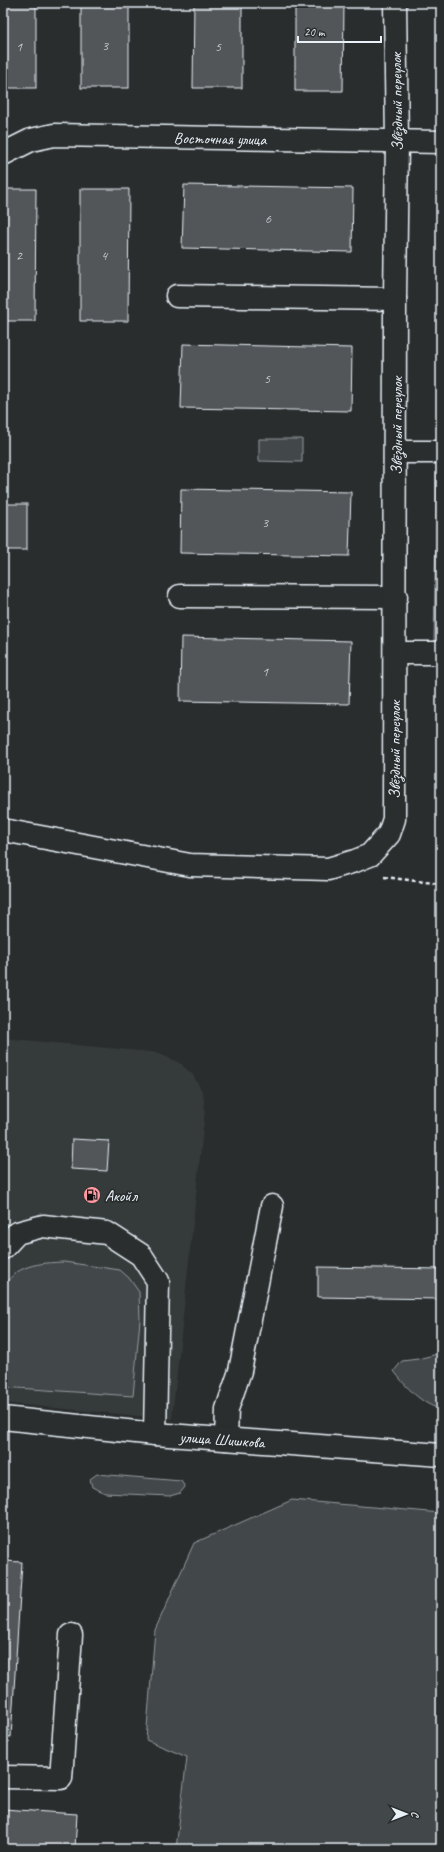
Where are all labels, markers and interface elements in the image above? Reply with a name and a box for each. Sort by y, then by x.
scale bar [298,18,381,44]
text: 20 m [304,24,326,40]
house number: 3 [102,37,110,54]
house number: 1 [16,38,23,55]
house number: 5 [215,38,222,55]
street label: Звёздный переулок [386,51,408,151]
street label: Восточная улица [174,128,267,150]
house number: 6 [265,210,272,227]
house number: 2 [16,247,24,264]
house number: 4 [101,247,109,264]
house number: 5 [264,370,271,387]
street label: Звёздный переулок [387,375,407,475]
house number: 3 [262,514,270,531]
house number: 1 [262,663,269,680]
street label: Звёздный переулок [385,699,405,799]
fuel station icon: Акойл [82,1185,102,1205]
place label: Акойл [105,1186,138,1206]
street label: улица Шишкова [178,1427,266,1453]
north arrow [386,1794,426,1834]
text: С [409,1811,423,1818]

